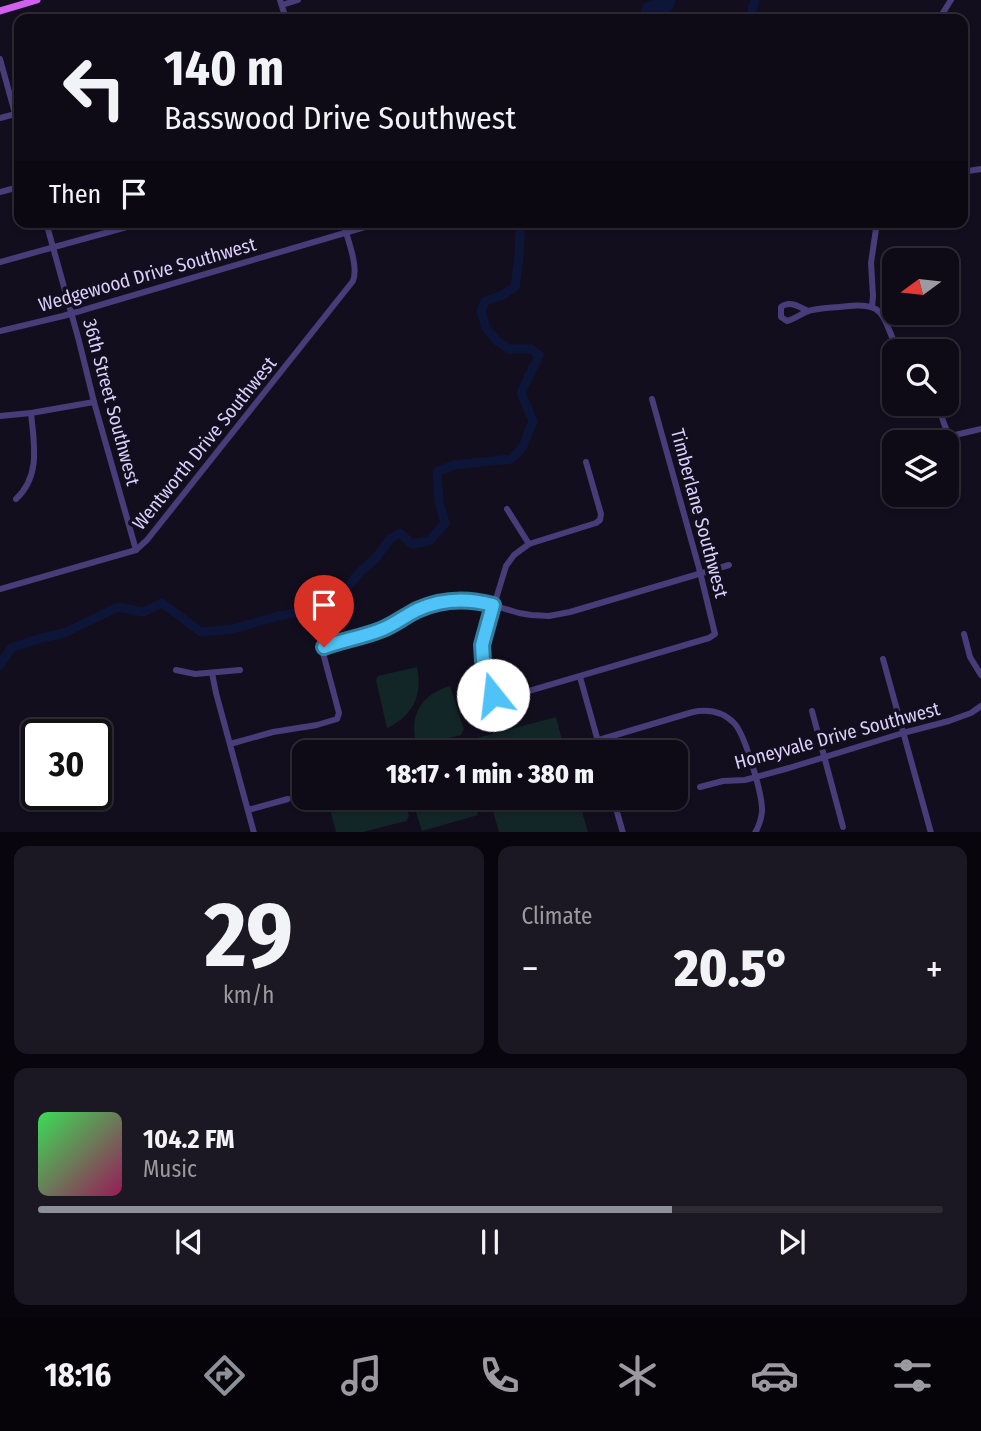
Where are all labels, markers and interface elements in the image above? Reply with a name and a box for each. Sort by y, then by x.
text: 140 m [164,39,284,98]
icon: left [49,42,140,133]
text: Basswood Drive Southwest [164,99,516,137]
icon: arrive [115,175,153,213]
text: Then [49,179,101,210]
street label: Wedgewood Drive Southwest [36,232,259,317]
north arrow [882,248,959,326]
map controls [882,248,959,507]
street label: 36th Street Southwest [78,316,145,489]
button: search [882,339,959,416]
street label: Wentworth Drive Southwest [128,352,282,534]
street label: Timberlane Southwest [666,426,733,601]
button: layers [882,430,959,507]
pin [294,575,354,647]
icon: arrive [305,586,343,624]
position arrow [456,658,530,732]
street label: Honeyvale Drive Southwest [732,697,943,774]
speed limit sign: 30 [21,719,112,810]
text: 18:17 · 1 min · 380 m [386,759,594,790]
text: 29 [204,881,293,990]
text: Climate [522,902,592,930]
text: 20.5° [674,937,790,1000]
text: − [522,946,539,992]
text: + [926,946,943,992]
text: km/h [223,981,274,1009]
text: 104.2 FM [143,1124,234,1155]
text: Music [143,1155,197,1183]
icon: previous [170,1223,208,1261]
icon: pause [471,1223,509,1261]
icon: next [773,1223,811,1261]
icon: directions [200,1351,249,1400]
icon: music [337,1351,386,1400]
icon: phone [475,1351,524,1400]
icon: climate [613,1351,662,1400]
icon: car [750,1351,799,1400]
icon: filters [888,1351,937,1400]
text: 18:16 [44,1356,111,1394]

